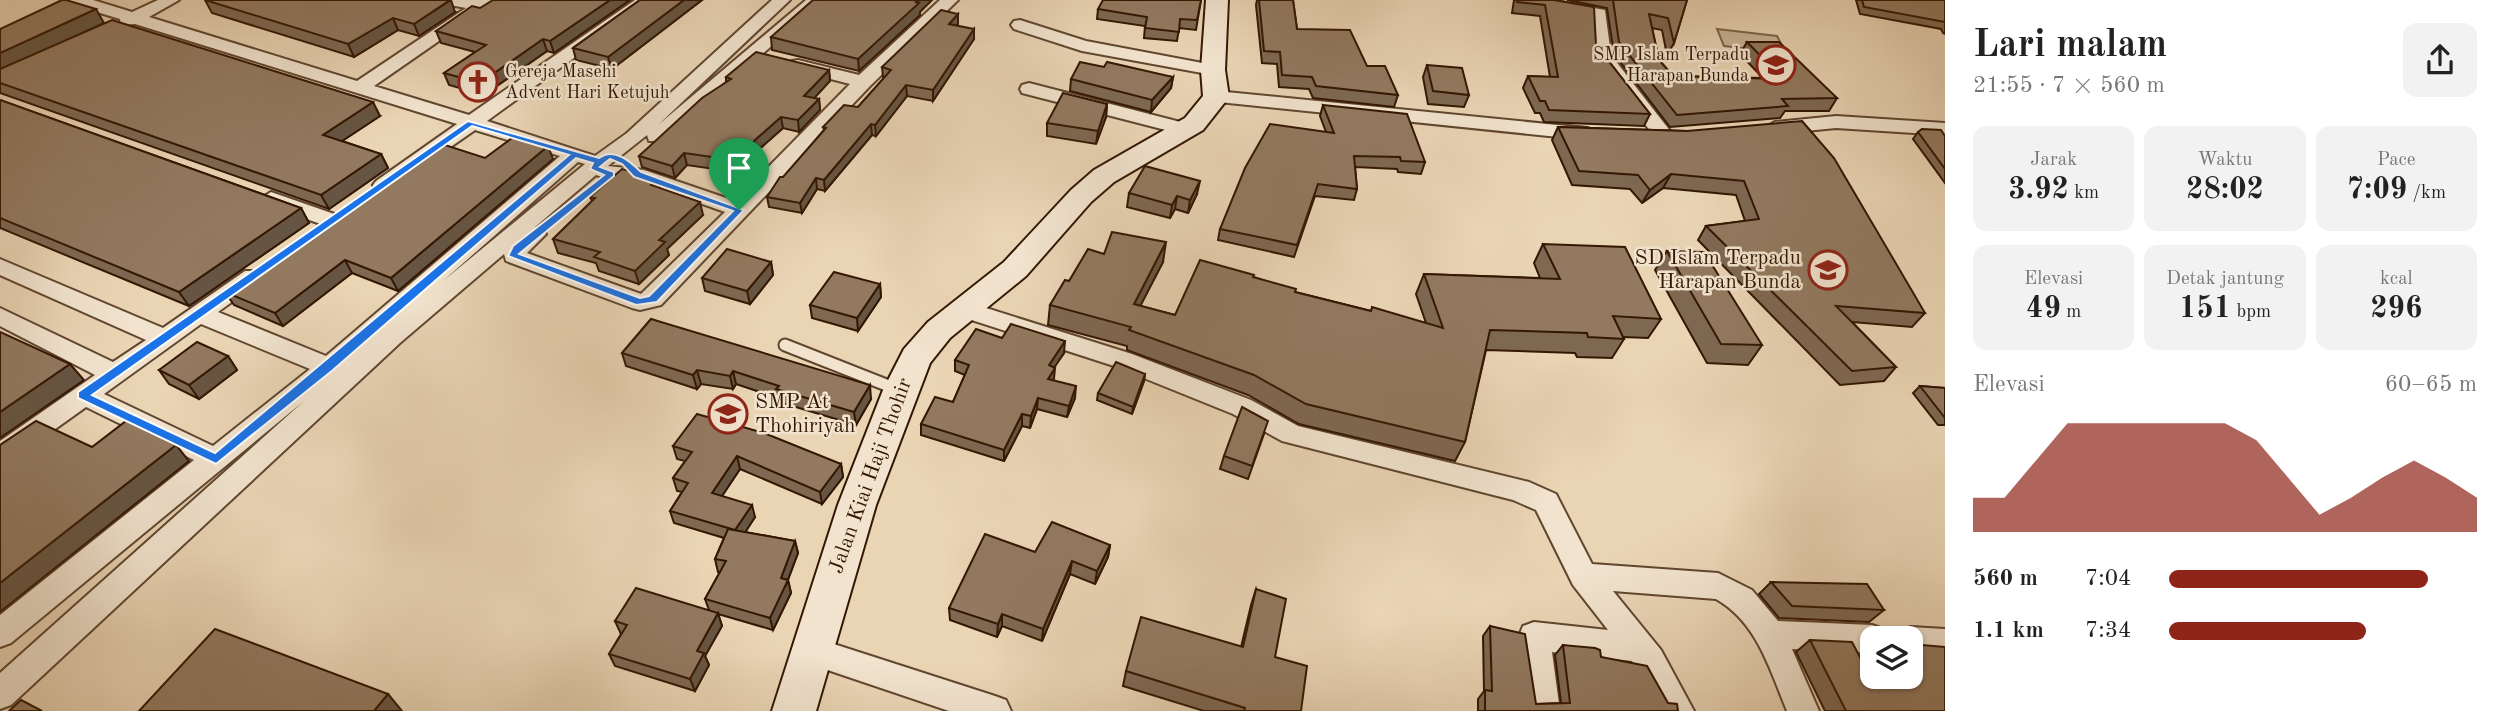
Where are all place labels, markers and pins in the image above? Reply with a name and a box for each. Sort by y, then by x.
school or university icon: SMP Islam Terpadu Harapan Bunda [1755,44,1797,86]
place label: SMP Islam Terpadu Harapan Bunda [1593,46,1749,85]
church icon: Gereja Masehi Advent Hari Ketujuh [457,61,499,103]
place label: Gereja Masehi Advent Hari Ketujuh [505,63,670,102]
pin [709,138,769,210]
place label: SD Islam Terpadu Harapan Bunda [1634,248,1801,293]
school or university icon: SD Islam Terpadu Harapan Bunda [1807,249,1849,291]
place label: SMP At Thohiriyah [755,392,855,437]
school or university icon: SMP At Thohiriyah [707,393,749,435]

